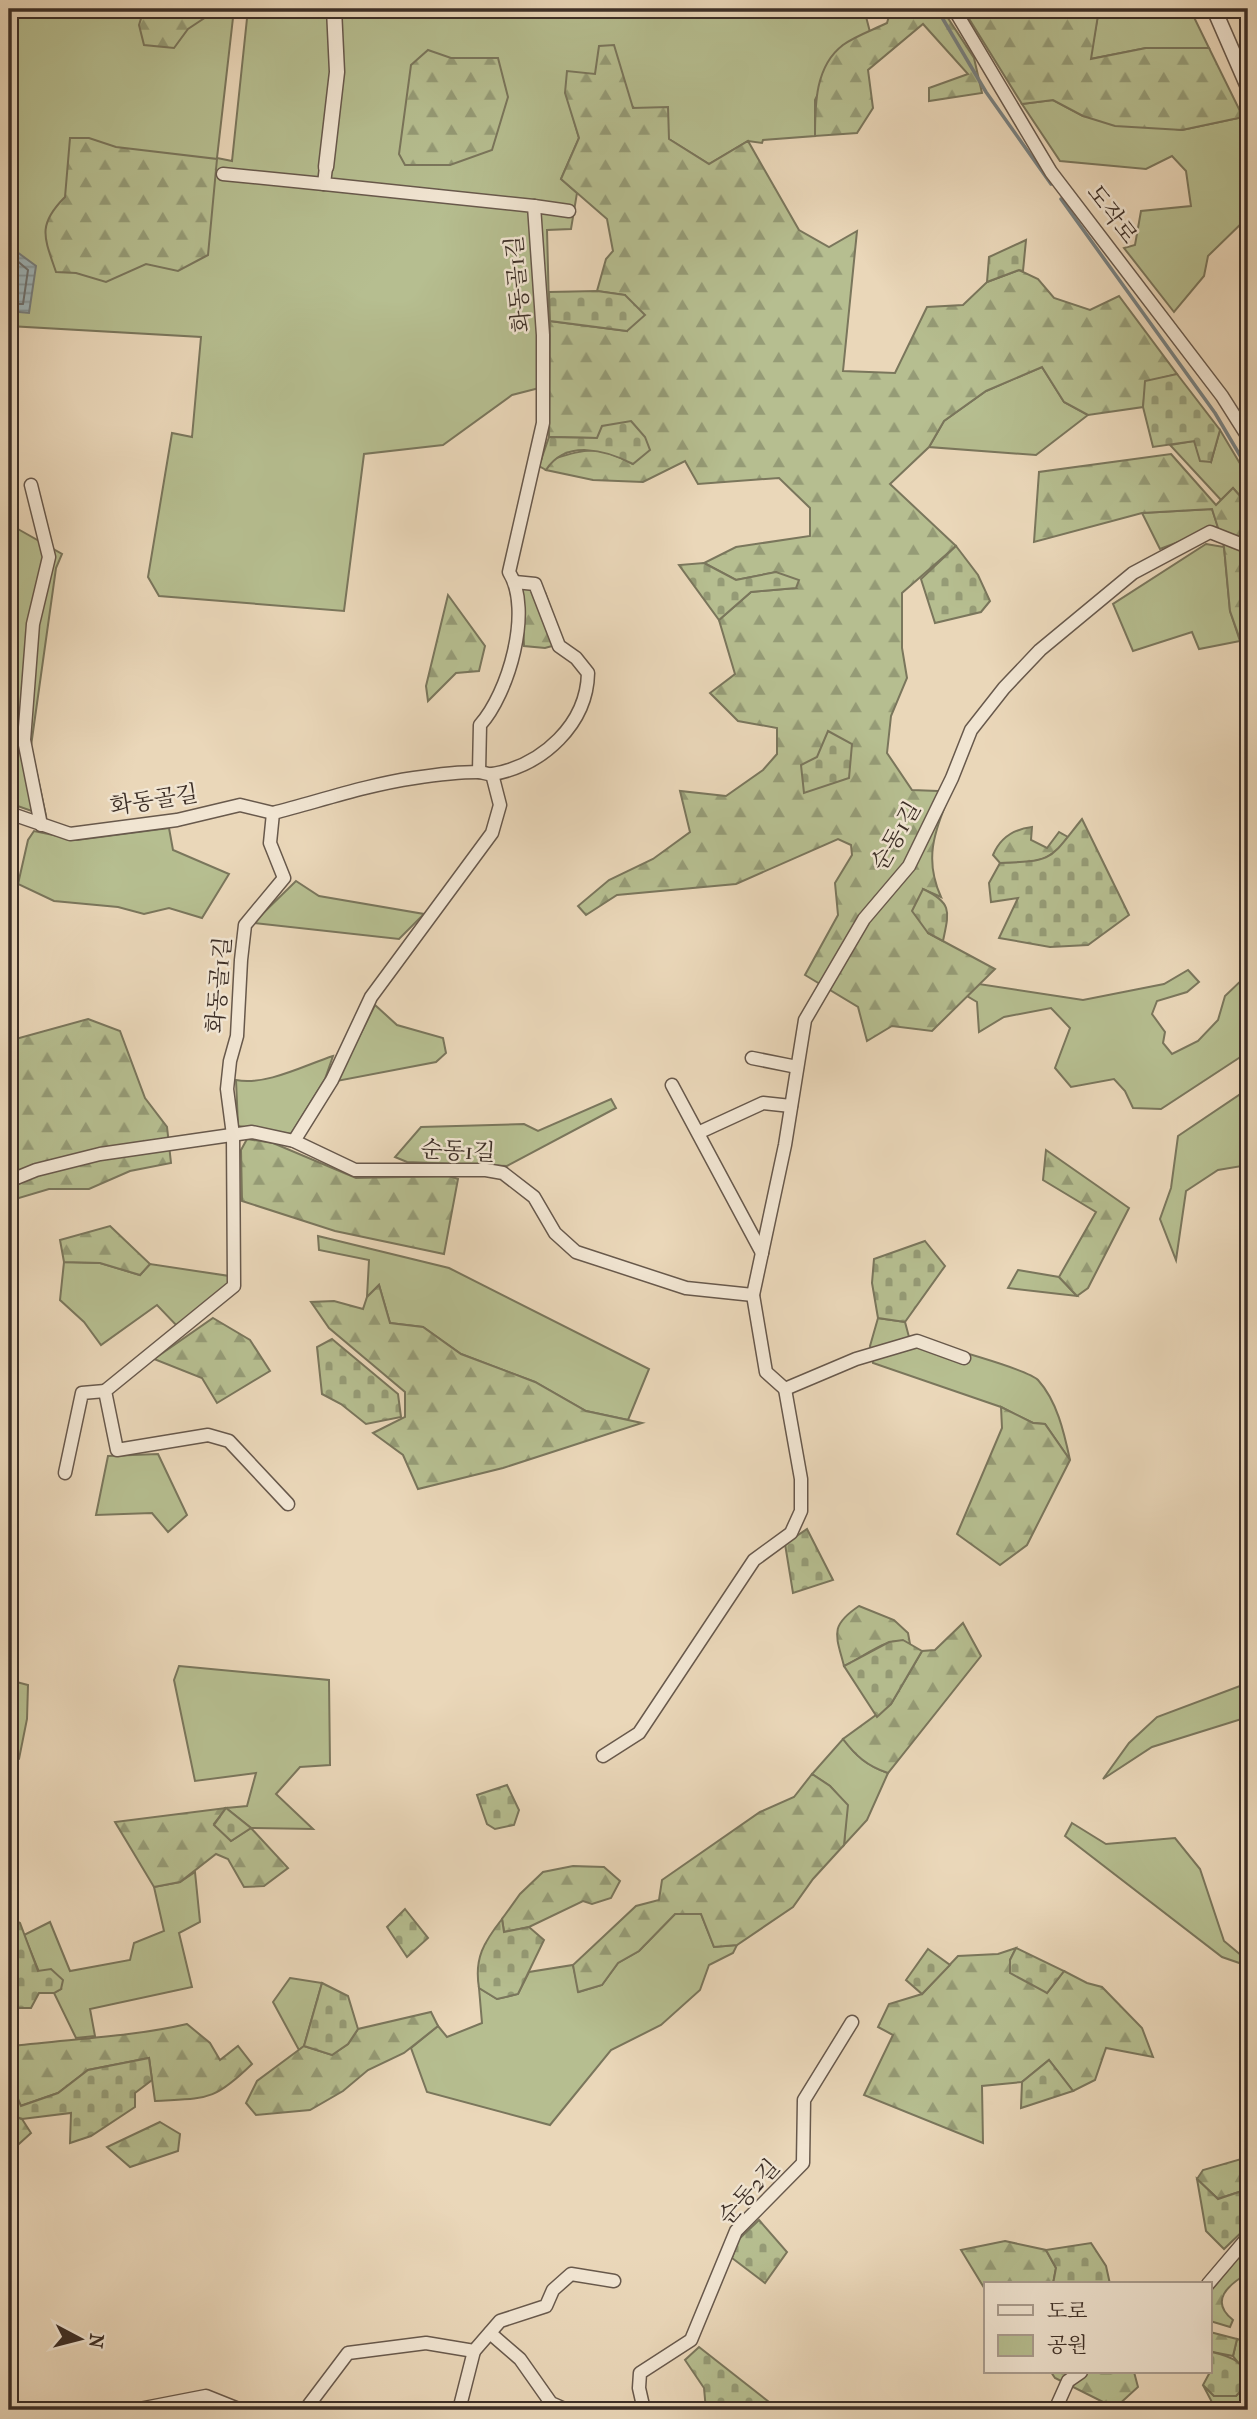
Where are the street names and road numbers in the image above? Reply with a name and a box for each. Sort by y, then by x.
street label: 도작로 [1081,179,1143,249]
street label: 화동골1길 [500,234,536,334]
street label: 화동골길 [108,780,200,820]
street label: 순동1길 [866,797,926,875]
street label: 화동골1길 [201,935,237,1035]
street label: 순동1길 [420,1136,496,1166]
street label: 순동2길 [713,2154,785,2230]

